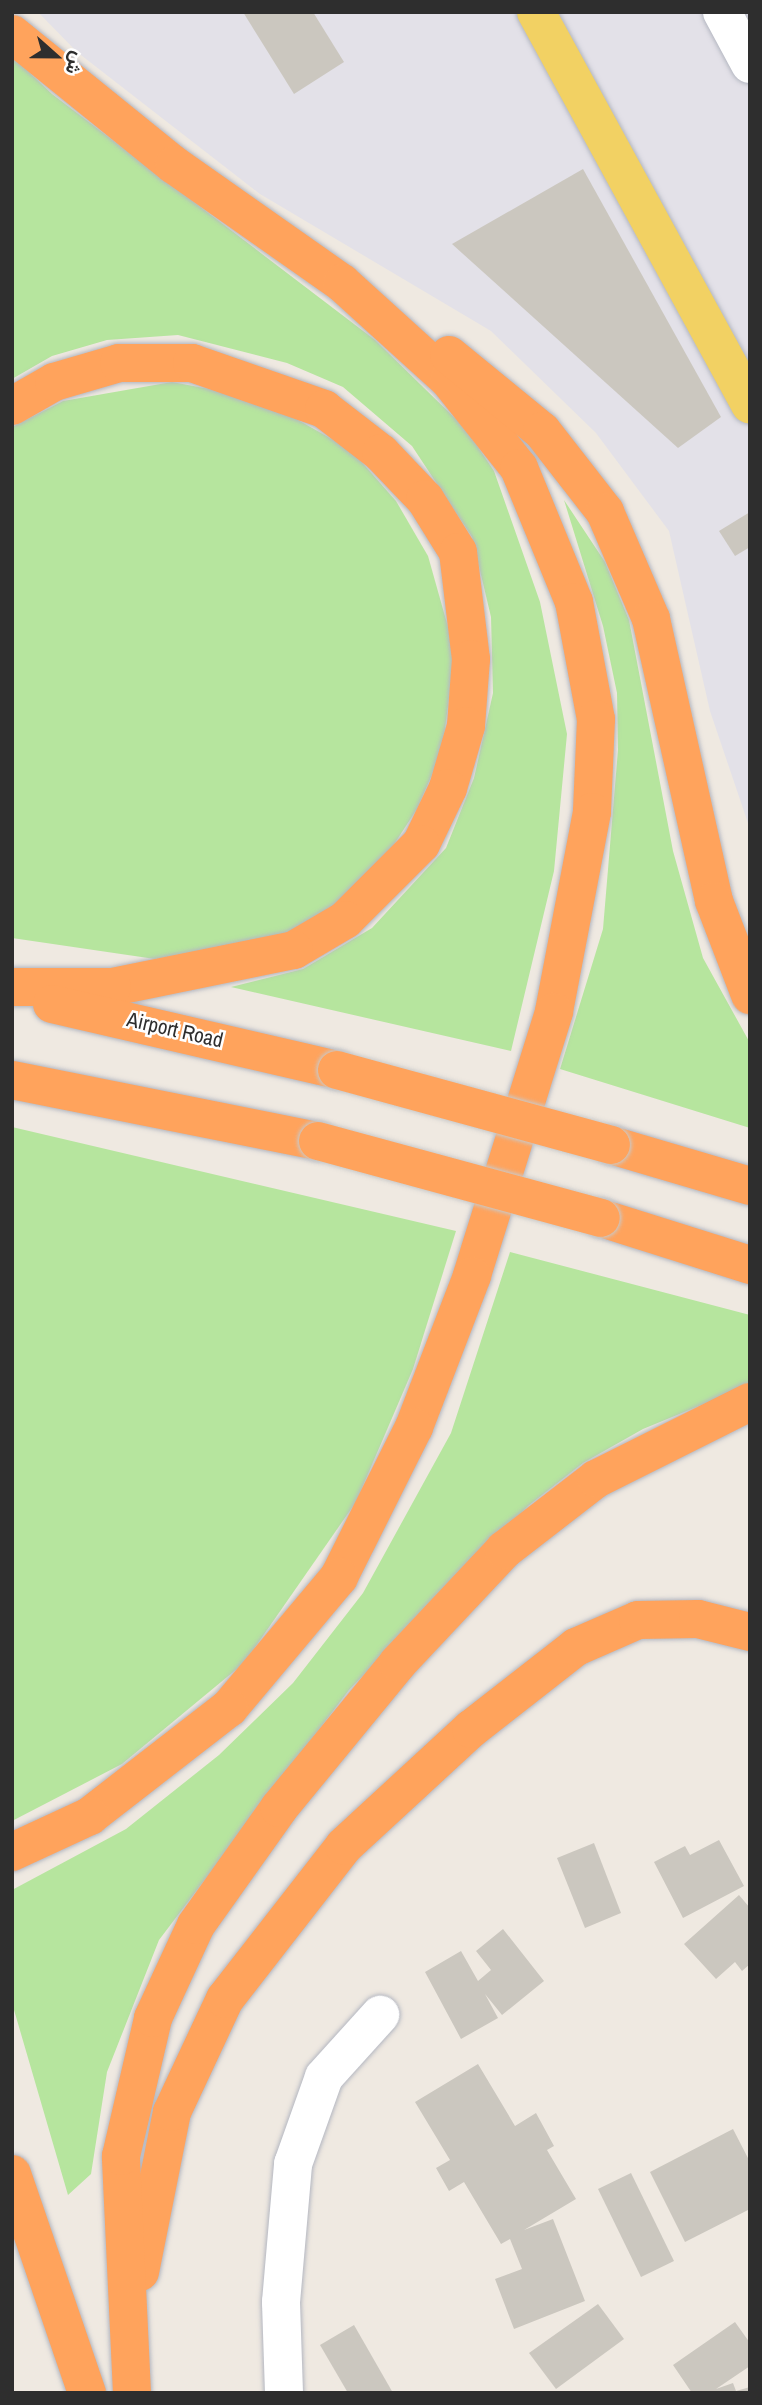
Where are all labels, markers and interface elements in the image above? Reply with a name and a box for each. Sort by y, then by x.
north arrow [21,21,91,91]
text: ش [59,48,92,79]
street label: Airport Road [125,1007,225,1053]

